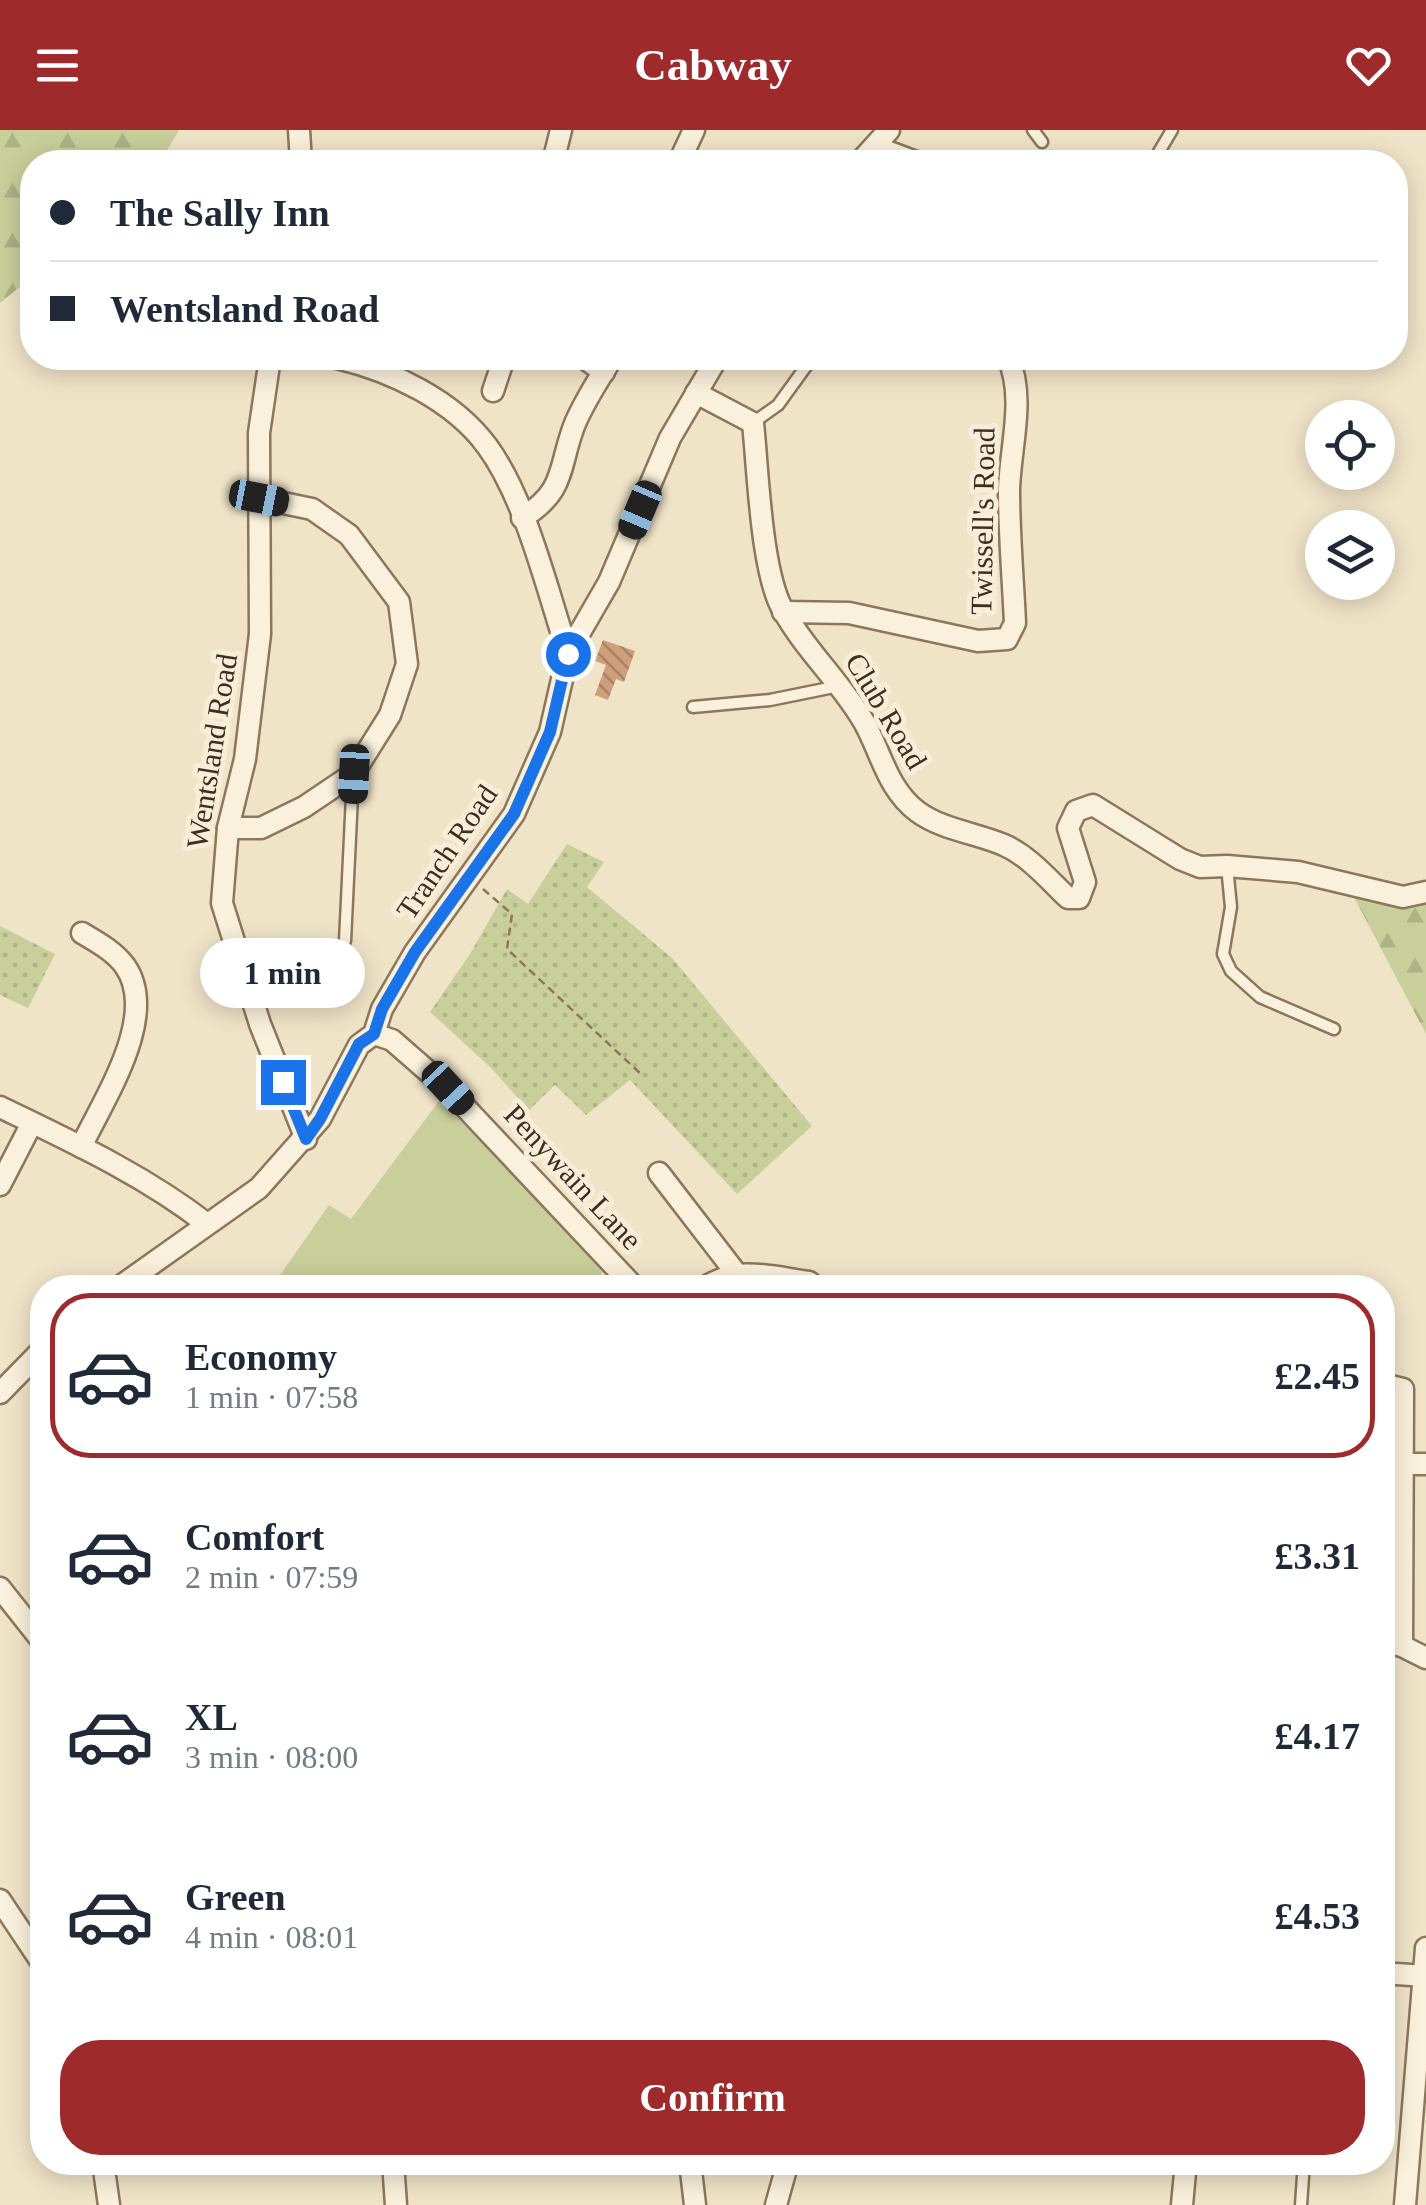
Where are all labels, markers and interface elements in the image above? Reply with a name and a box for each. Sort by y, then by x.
icon: menu [30,38,85,93]
icon: heart [1341,38,1396,93]
text: Cabway [634,40,792,90]
text: The Sally Inn [110,192,330,234]
text: Wentsland Road [110,288,379,330]
map controls [1305,400,1395,600]
button: locate [1305,400,1395,490]
street label: Twissell's Road [964,427,1001,615]
car [614,477,666,543]
car [227,478,291,518]
button: layers [1305,510,1395,600]
route start [546,632,591,677]
street label: Club Road [839,647,934,775]
street label: Wentsland Road [180,651,243,851]
car [337,743,371,805]
street label: Tranch Road [390,778,504,925]
callout: 1 min [200,937,366,1007]
text: 1 min [244,955,321,991]
car [417,1056,479,1120]
route end [261,1060,306,1105]
street label: Penywain Lane [498,1097,649,1256]
icon: car [65,1331,155,1421]
text: Economy [185,1336,337,1378]
text: £2.45 [1275,1355,1360,1397]
text: 1 min · 07:58 [185,1379,358,1415]
icon: car [65,1511,155,1601]
text: Comfort [185,1516,324,1558]
text: £3.31 [1275,1535,1360,1577]
text: 2 min · 07:59 [185,1559,358,1595]
icon: car [65,1691,155,1781]
text: XL [185,1696,238,1738]
text: £4.17 [1275,1715,1360,1757]
text: 3 min · 08:00 [185,1739,358,1775]
icon: car [65,1871,155,1961]
text: Green [185,1876,286,1918]
text: £4.53 [1275,1895,1360,1937]
text: 4 min · 08:01 [185,1919,358,1955]
button: Confirm [60,2040,1365,2155]

